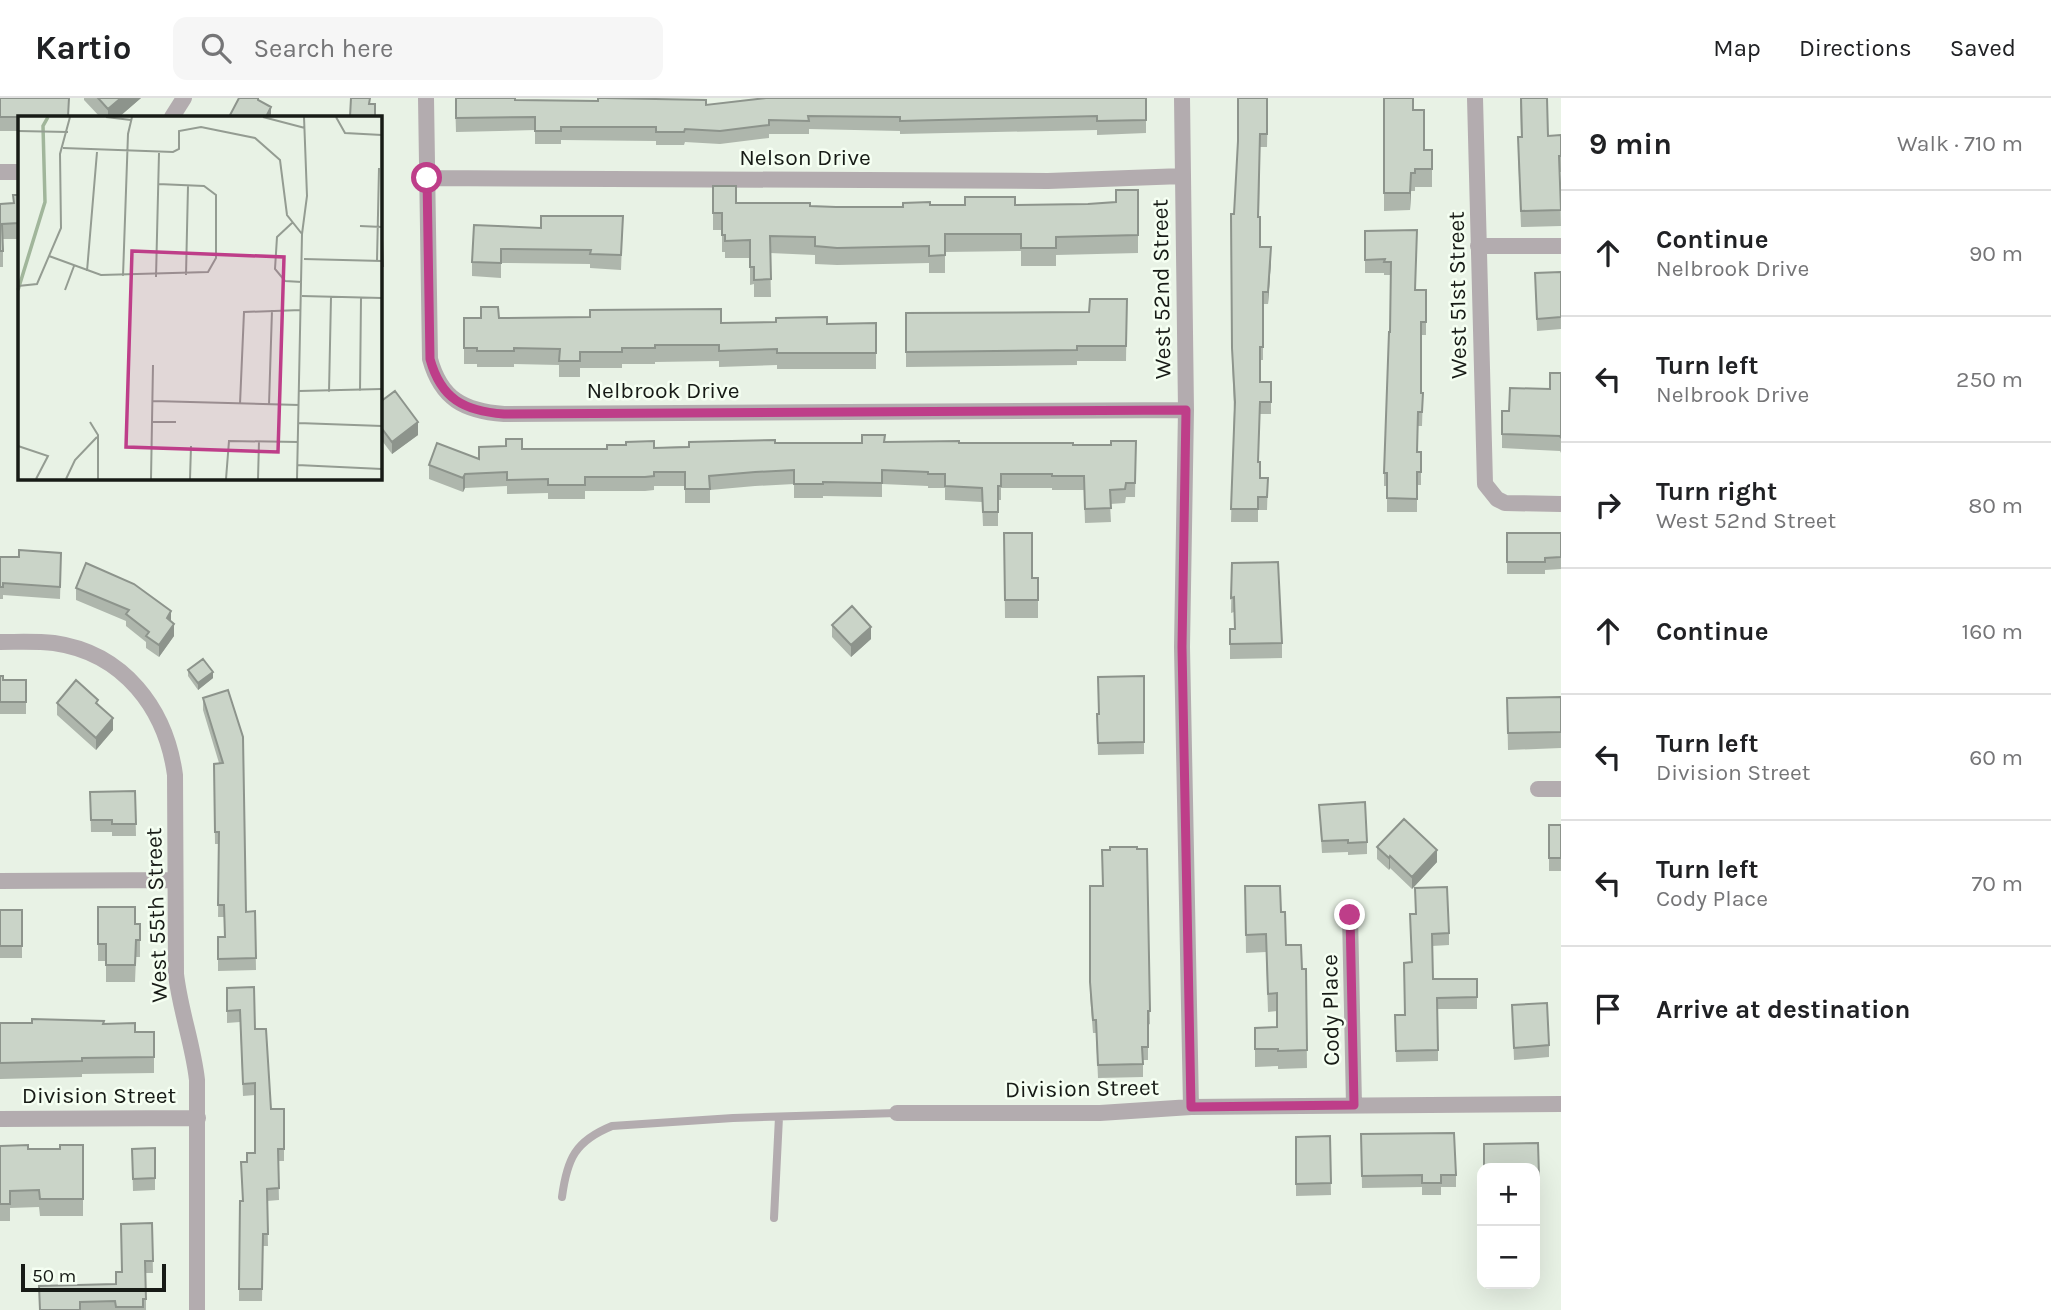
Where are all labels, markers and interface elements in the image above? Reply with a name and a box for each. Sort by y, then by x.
search box [173,17,663,80]
text: Kartio [35,29,131,67]
icon: search [197,29,235,67]
text: Search here [253,33,393,64]
text: Map [1713,34,1761,62]
text: Directions [1799,34,1912,62]
text: Saved [1950,34,2016,62]
inset map [18,116,382,480]
text: 9 min [1589,126,1672,162]
text: Walk · 710 m [1897,130,2023,157]
street label: Nelson Drive [739,144,871,171]
route start [411,162,442,193]
street label: West 52nd Street [1146,198,1177,379]
street label: West 51st Street [1443,211,1472,379]
text: Continue [1656,224,1768,255]
icon: ahead [1589,234,1627,272]
text: 90 m [1969,240,2023,267]
text: Nelbrook Drive [1656,255,1809,282]
text: Turn left [1656,350,1758,381]
icon: left [1589,360,1627,398]
text: 250 m [1956,366,2023,393]
street label: Nelbrook Drive [586,377,740,404]
text: Nelbrook Drive [1656,381,1809,408]
text: Turn right [1656,476,1777,507]
icon: right [1589,486,1627,524]
text: 80 m [1968,492,2023,519]
text: West 52nd Street [1656,507,1836,534]
icon: ahead [1589,612,1627,650]
text: Continue [1656,616,1768,647]
text: 160 m [1962,618,2023,645]
text: Turn left [1656,728,1758,759]
icon: left [1589,738,1627,776]
text: 60 m [1969,744,2023,771]
text: Division Street [1656,759,1810,786]
street label: West 55th Street [140,827,173,1003]
text: Turn left [1656,854,1758,885]
icon: left [1589,864,1627,902]
text: 70 m [1972,870,2023,897]
text: Cody Place [1656,885,1768,912]
route end [1334,899,1365,930]
street label: Cody Place [1316,954,1345,1066]
icon: arrive [1589,990,1627,1028]
text: Arrive at destination [1656,994,1910,1025]
street label: Division Street [1005,1074,1160,1103]
street label: Division Street [22,1082,177,1109]
map controls [1477,1163,1540,1289]
button: + [1477,1163,1540,1226]
button: − [1477,1226,1540,1289]
scale bar [21,1261,166,1293]
text: 50 m [32,1265,76,1287]

